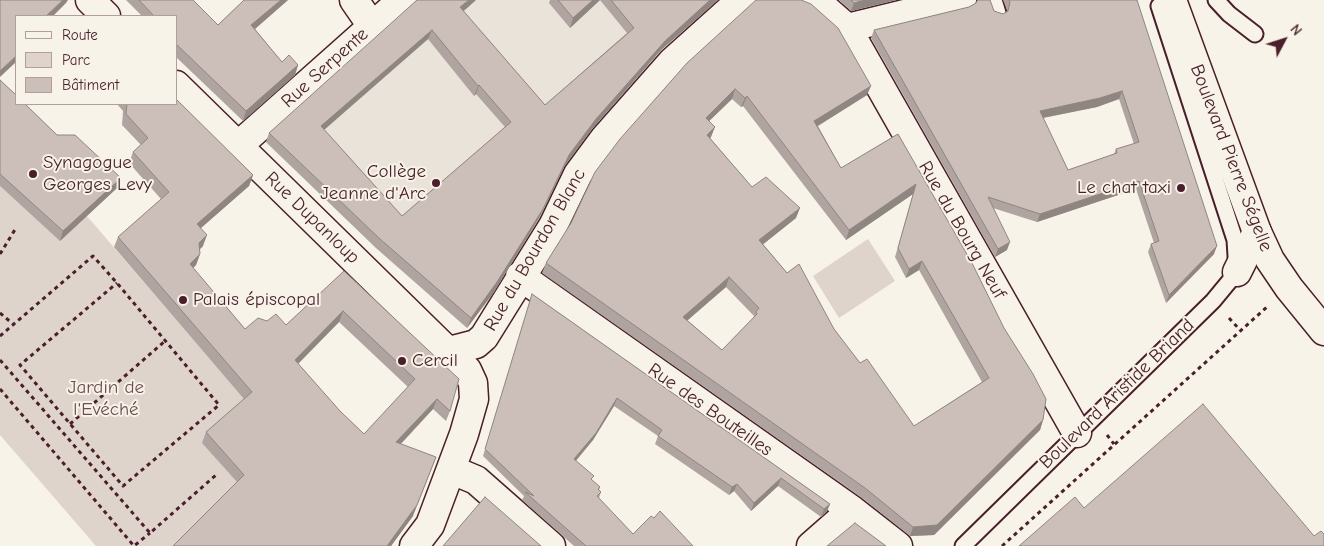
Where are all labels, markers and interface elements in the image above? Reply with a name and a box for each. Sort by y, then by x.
legend [15,15,178,105]
north arrow [1259,15,1309,65]
text: N [1286,21,1305,39]
street label: Rue Serpente [277,23,373,113]
text: Route [62,26,98,44]
text: Parc [62,51,90,69]
street label: Boulevard Pierre Ségelle [1185,61,1277,255]
text: Bâtiment [62,76,119,94]
place label: Synagogue Georges Levy [43,152,152,196]
street label: Rue du Bourg Neuf [913,157,1011,303]
place label: Collège Jeanne d'Arc [320,161,426,205]
street label: Rue du Bourdon Blanc [479,165,591,335]
street label: Rue Dupanloup [260,167,364,269]
marker: Synagogue Georges Levy [27,168,39,180]
marker: Collège Jeanne d'Arc [430,177,442,189]
place label: Le chat taxi [1077,177,1171,199]
marker: Le chat taxi [1175,182,1187,194]
place label: Palais épiscopal [193,289,320,311]
marker: Palais épiscopal [177,294,189,306]
street label: Boulevard Aristide Briand [1035,314,1199,474]
place label: Cercil [412,350,458,372]
marker: Cercil [396,355,408,367]
street label: Rue des Bouteilles [643,359,777,461]
park label: Jardin de l'Evéché [68,377,144,421]

